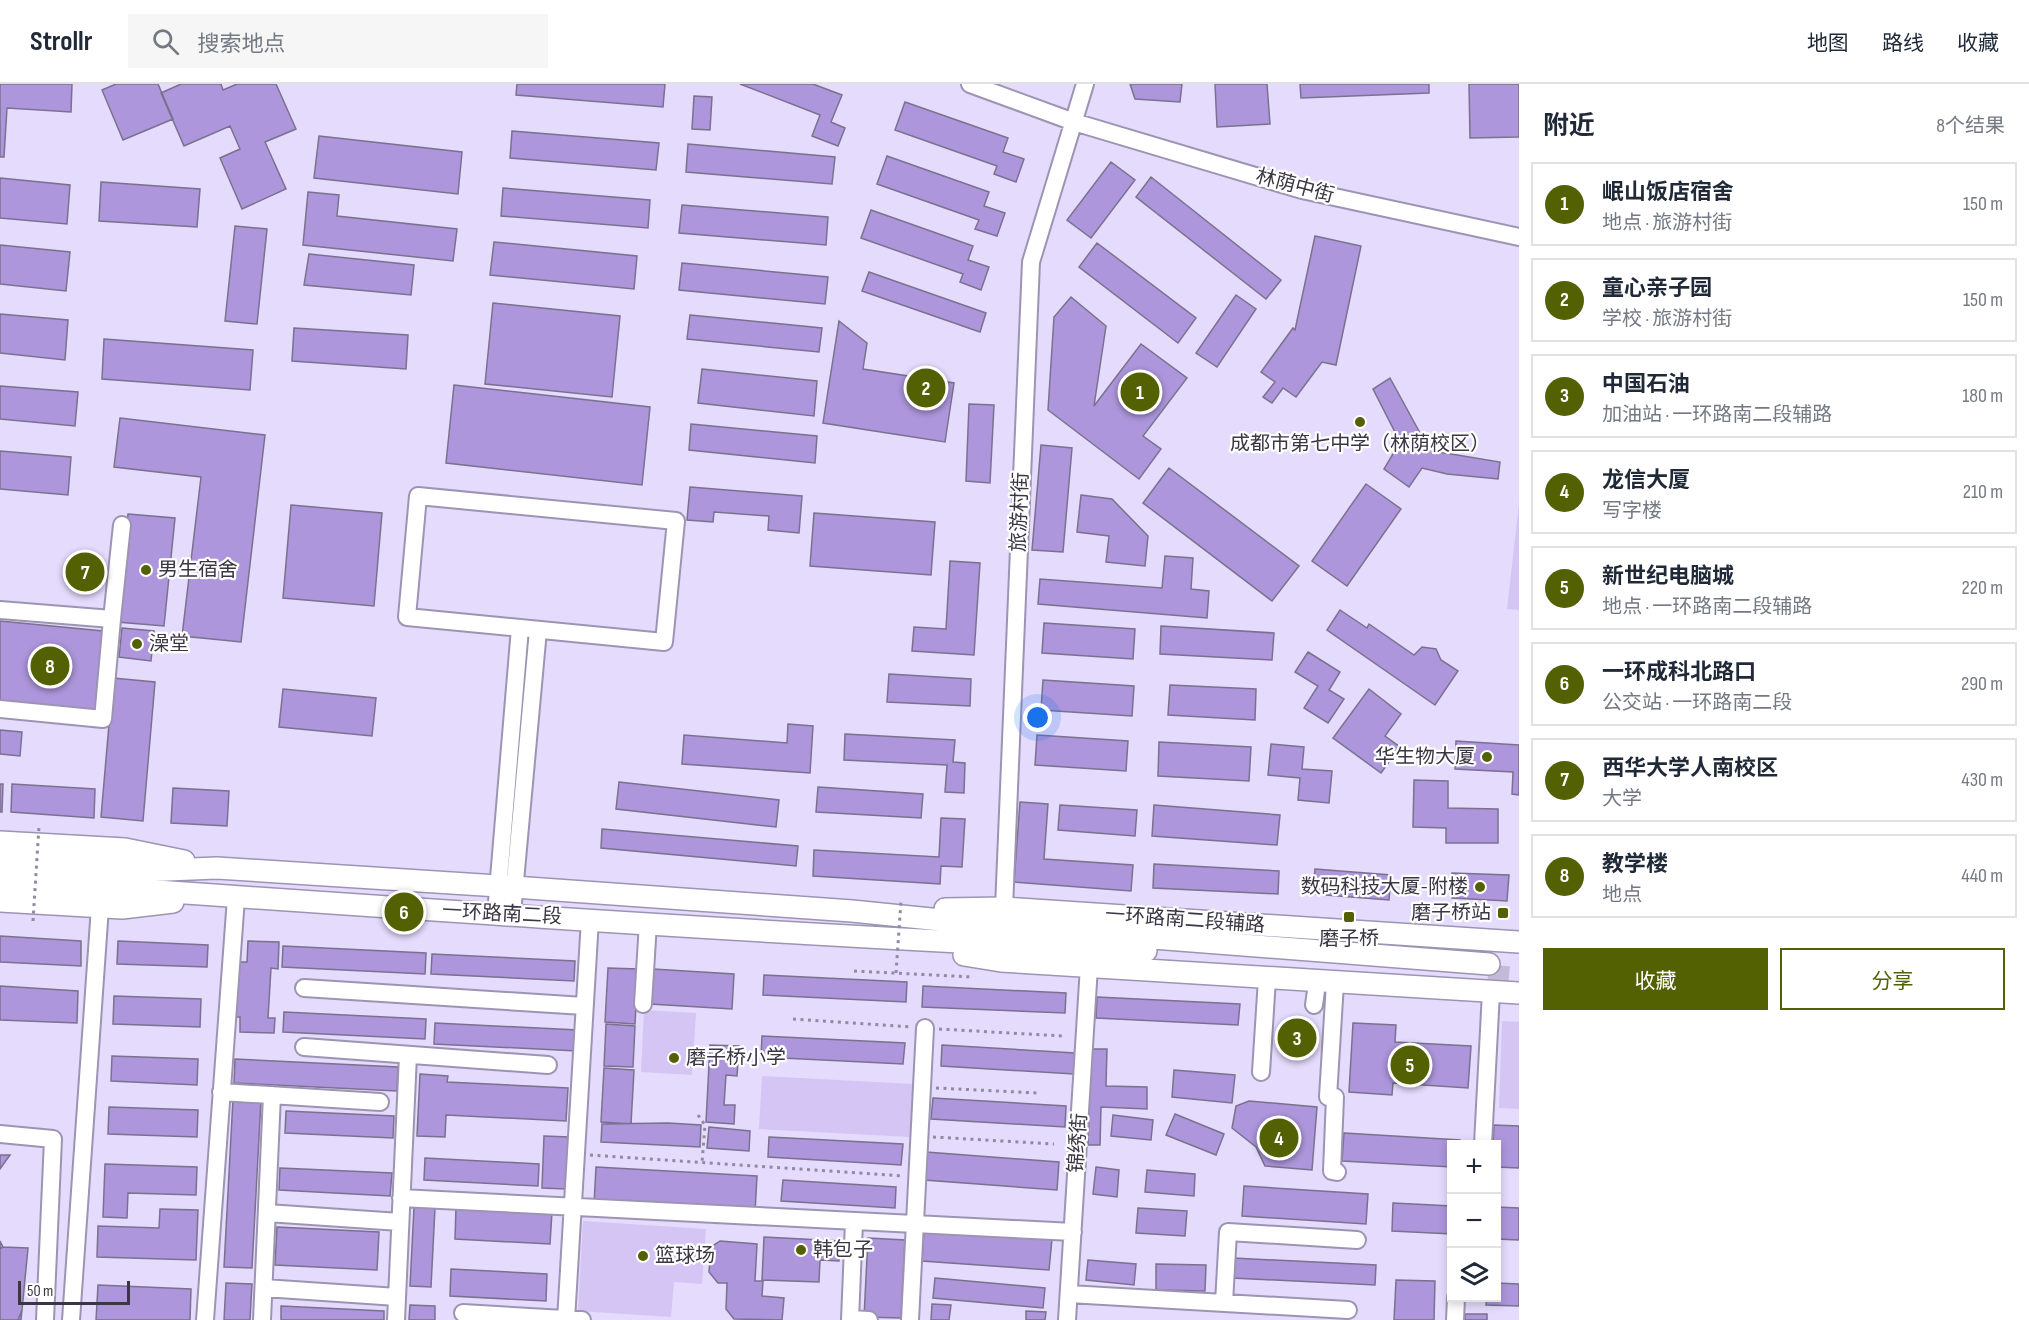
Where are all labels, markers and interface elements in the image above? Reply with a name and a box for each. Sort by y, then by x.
search box [128,14,548,68]
text: Strollr [30,25,92,58]
icon: search [149,25,182,58]
text: 搜索地点 [197,31,285,58]
text: 地图 [1807,31,1849,56]
text: 路线 [1882,31,1924,56]
text: 收藏 [1957,31,1999,56]
text: 附近 [1543,111,1595,142]
text: 8个结果 [1936,114,2005,138]
street label: 林荫中街 [1253,164,1337,208]
text: 岷山饭店宿舍 [1602,179,1734,206]
text: 1 [1561,192,1568,216]
text: 150 m [1963,192,2003,216]
text: 地点 · 旅游村街 [1602,211,1732,235]
text: 童心亲子园 [1602,275,1712,302]
text: 2 [1560,288,1569,312]
text: 150 m [1963,288,2003,312]
text: 学校 · 旅游村街 [1602,307,1732,331]
pin: 2 [906,366,946,410]
pin: 1 [1120,370,1160,414]
text: 中国石油 [1602,371,1690,398]
text: 3 [1560,384,1569,408]
text: 180 m [1962,384,2003,408]
text: 加油站 · 一环路南二段辅路 [1602,403,1832,427]
marker: 成都市第七中学（林荫校区） [1353,415,1367,429]
place label: 成都市第七中学（林荫校区） [1230,432,1490,456]
text: 龙信大厦 [1602,467,1690,494]
street label: 旅游村街 [1007,472,1033,552]
text: 4 [1560,480,1569,504]
text: 210 m [1963,480,2003,504]
text: 写字楼 [1602,499,1662,523]
pin: 7 [66,550,104,594]
place label: 男生宿舍 [158,558,238,582]
marker: 男生宿舍 [139,563,153,577]
text: 新世纪电脑城 [1602,563,1734,590]
text: 5 [1560,576,1569,600]
text: 220 m [1962,576,2003,600]
text: 地点 · 一环路南二段辅路 [1602,595,1812,619]
place label: 澡堂 [149,632,189,656]
marker: 澡堂 [130,637,144,651]
pin: 8 [31,644,70,688]
text: 一环成科北路口 [1602,659,1756,686]
text: 6 [1560,672,1569,696]
text: 290 m [1961,672,2003,696]
text: 公交站 · 一环路南二段 [1602,691,1792,715]
your location [1023,703,1052,732]
place label: 华生物大厦 [1375,745,1475,769]
marker: 华生物大厦 [1480,750,1494,764]
text: 西华大学人南校区 [1602,755,1778,782]
text: 7 [1560,768,1569,792]
text: 430 m [1961,768,2003,792]
text: 大学 [1602,787,1642,811]
text: 教学楼 [1602,851,1668,878]
text: 8 [1560,864,1569,888]
text: 440 m [1961,864,2003,888]
place label: 数码科技大厦-附楼 [1301,875,1468,899]
marker: 数码科技大厦-附楼 [1473,880,1487,894]
text: 地点 [1602,883,1642,907]
pin: 6 [384,890,424,934]
street label: 一环路南二段 [441,899,563,929]
place label: 磨子桥站 [1411,901,1491,925]
street label: 一环路南二段辅路 [1104,902,1266,938]
marker: 磨子桥站 [1496,906,1510,920]
marker: 磨子桥 [1342,910,1356,924]
place label: 磨子桥 [1319,927,1379,951]
button: 收藏 [1543,948,1768,1010]
button: 分享 [1780,948,2005,1010]
pin: 3 [1278,1016,1316,1060]
pin: 5 [1390,1042,1430,1088]
place label: 磨子桥小学 [686,1046,786,1070]
marker: 磨子桥小学 [667,1051,681,1065]
street label: 锦绣街 [1064,1112,1092,1174]
pin: 4 [1260,1116,1298,1160]
map controls [1447,1140,1501,1302]
button: + [1447,1140,1501,1194]
button: − [1447,1194,1501,1248]
place label: 韩包子 [813,1238,873,1262]
marker: 韩包子 [794,1243,808,1257]
place label: 篮球场 [655,1244,715,1268]
button: layers [1447,1248,1501,1302]
marker: 篮球场 [636,1249,650,1263]
scale bar [18,1278,130,1306]
text: 50 m [27,1282,53,1301]

